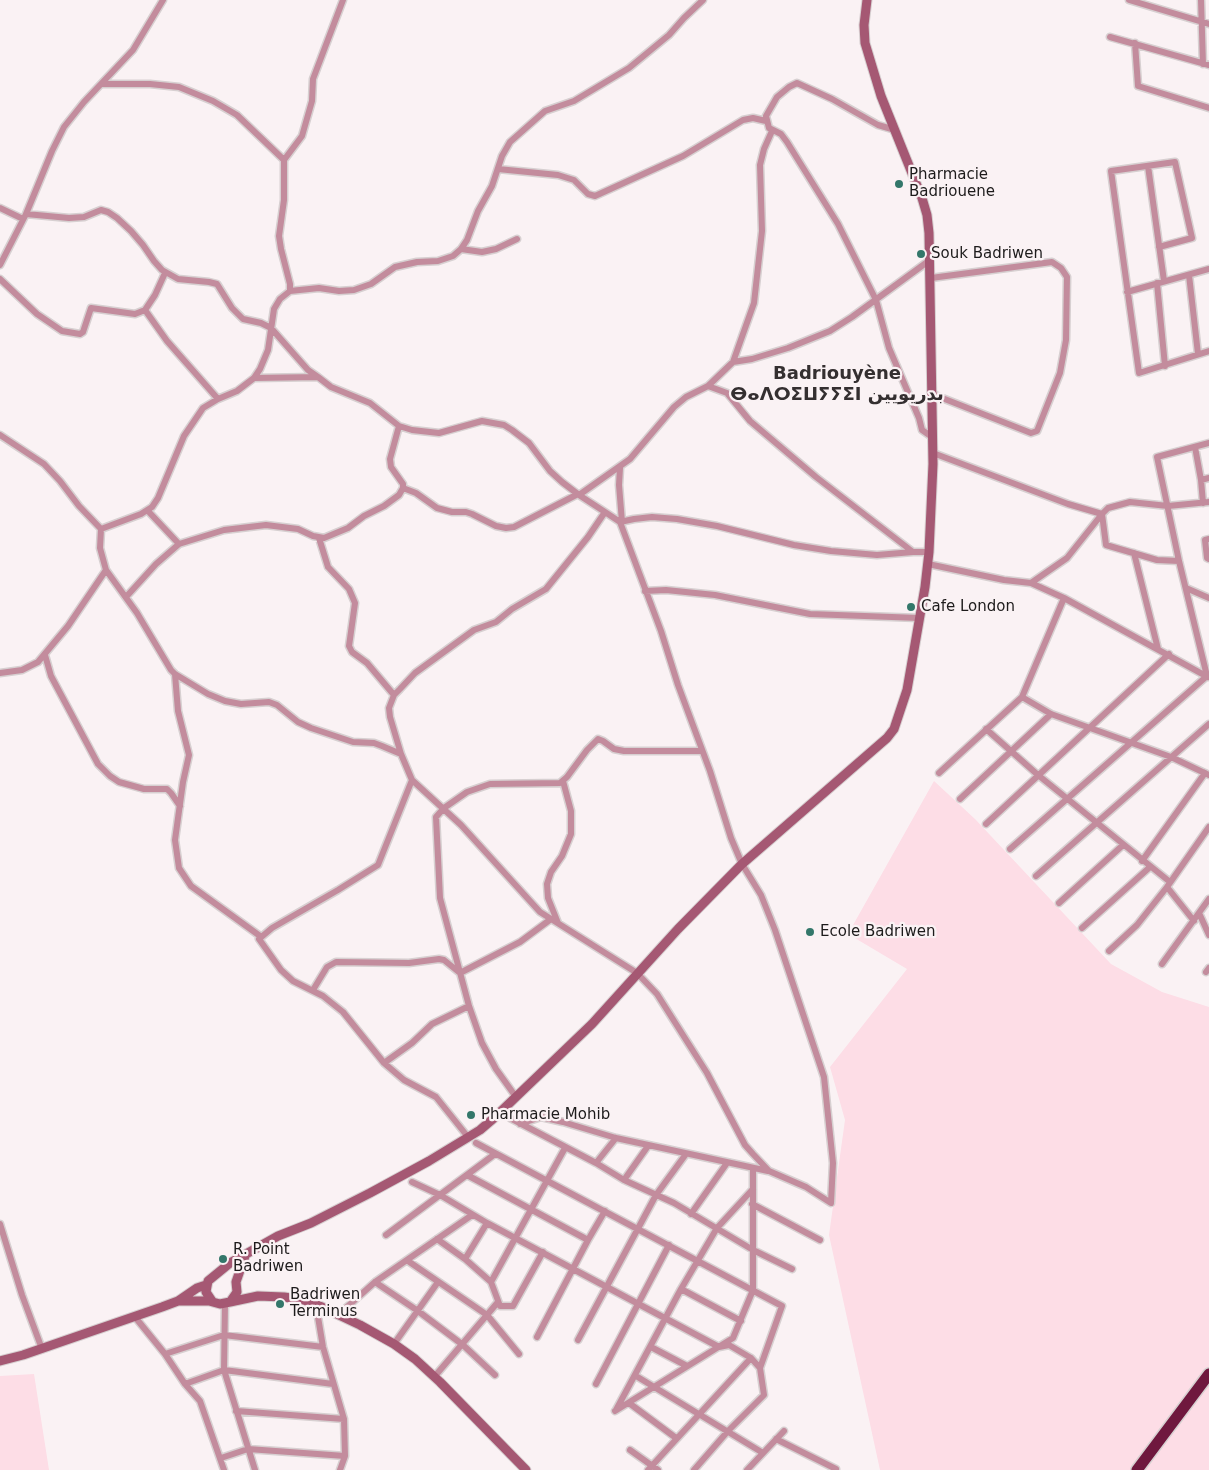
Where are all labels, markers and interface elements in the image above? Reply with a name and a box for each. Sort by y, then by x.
place label: Pharmacie Badriouene [909,166,995,201]
marker: Pharmacie Badriouene [893,178,905,190]
place label: Souk Badriwen [931,245,1043,263]
marker: Souk Badriwen [915,248,927,260]
district label: Badriouyène ⴱⴰⴷⵔⵉⵡⵢⵢⵉⵏ بدريويين [730,363,944,406]
place label: Cafe London [921,598,1015,616]
marker: Cafe London [905,601,917,613]
place label: Ecole Badriwen [820,923,935,941]
marker: Ecole Badriwen [804,926,816,938]
place label: Pharmacie Mohib [481,1106,610,1124]
marker: Pharmacie Mohib [465,1109,477,1121]
place label: R. Point Badriwen [233,1241,303,1276]
marker: R. Point Badriwen [217,1253,229,1265]
place label: Badriwen Terminus [290,1286,360,1321]
marker: Badriwen Terminus [274,1298,286,1310]

